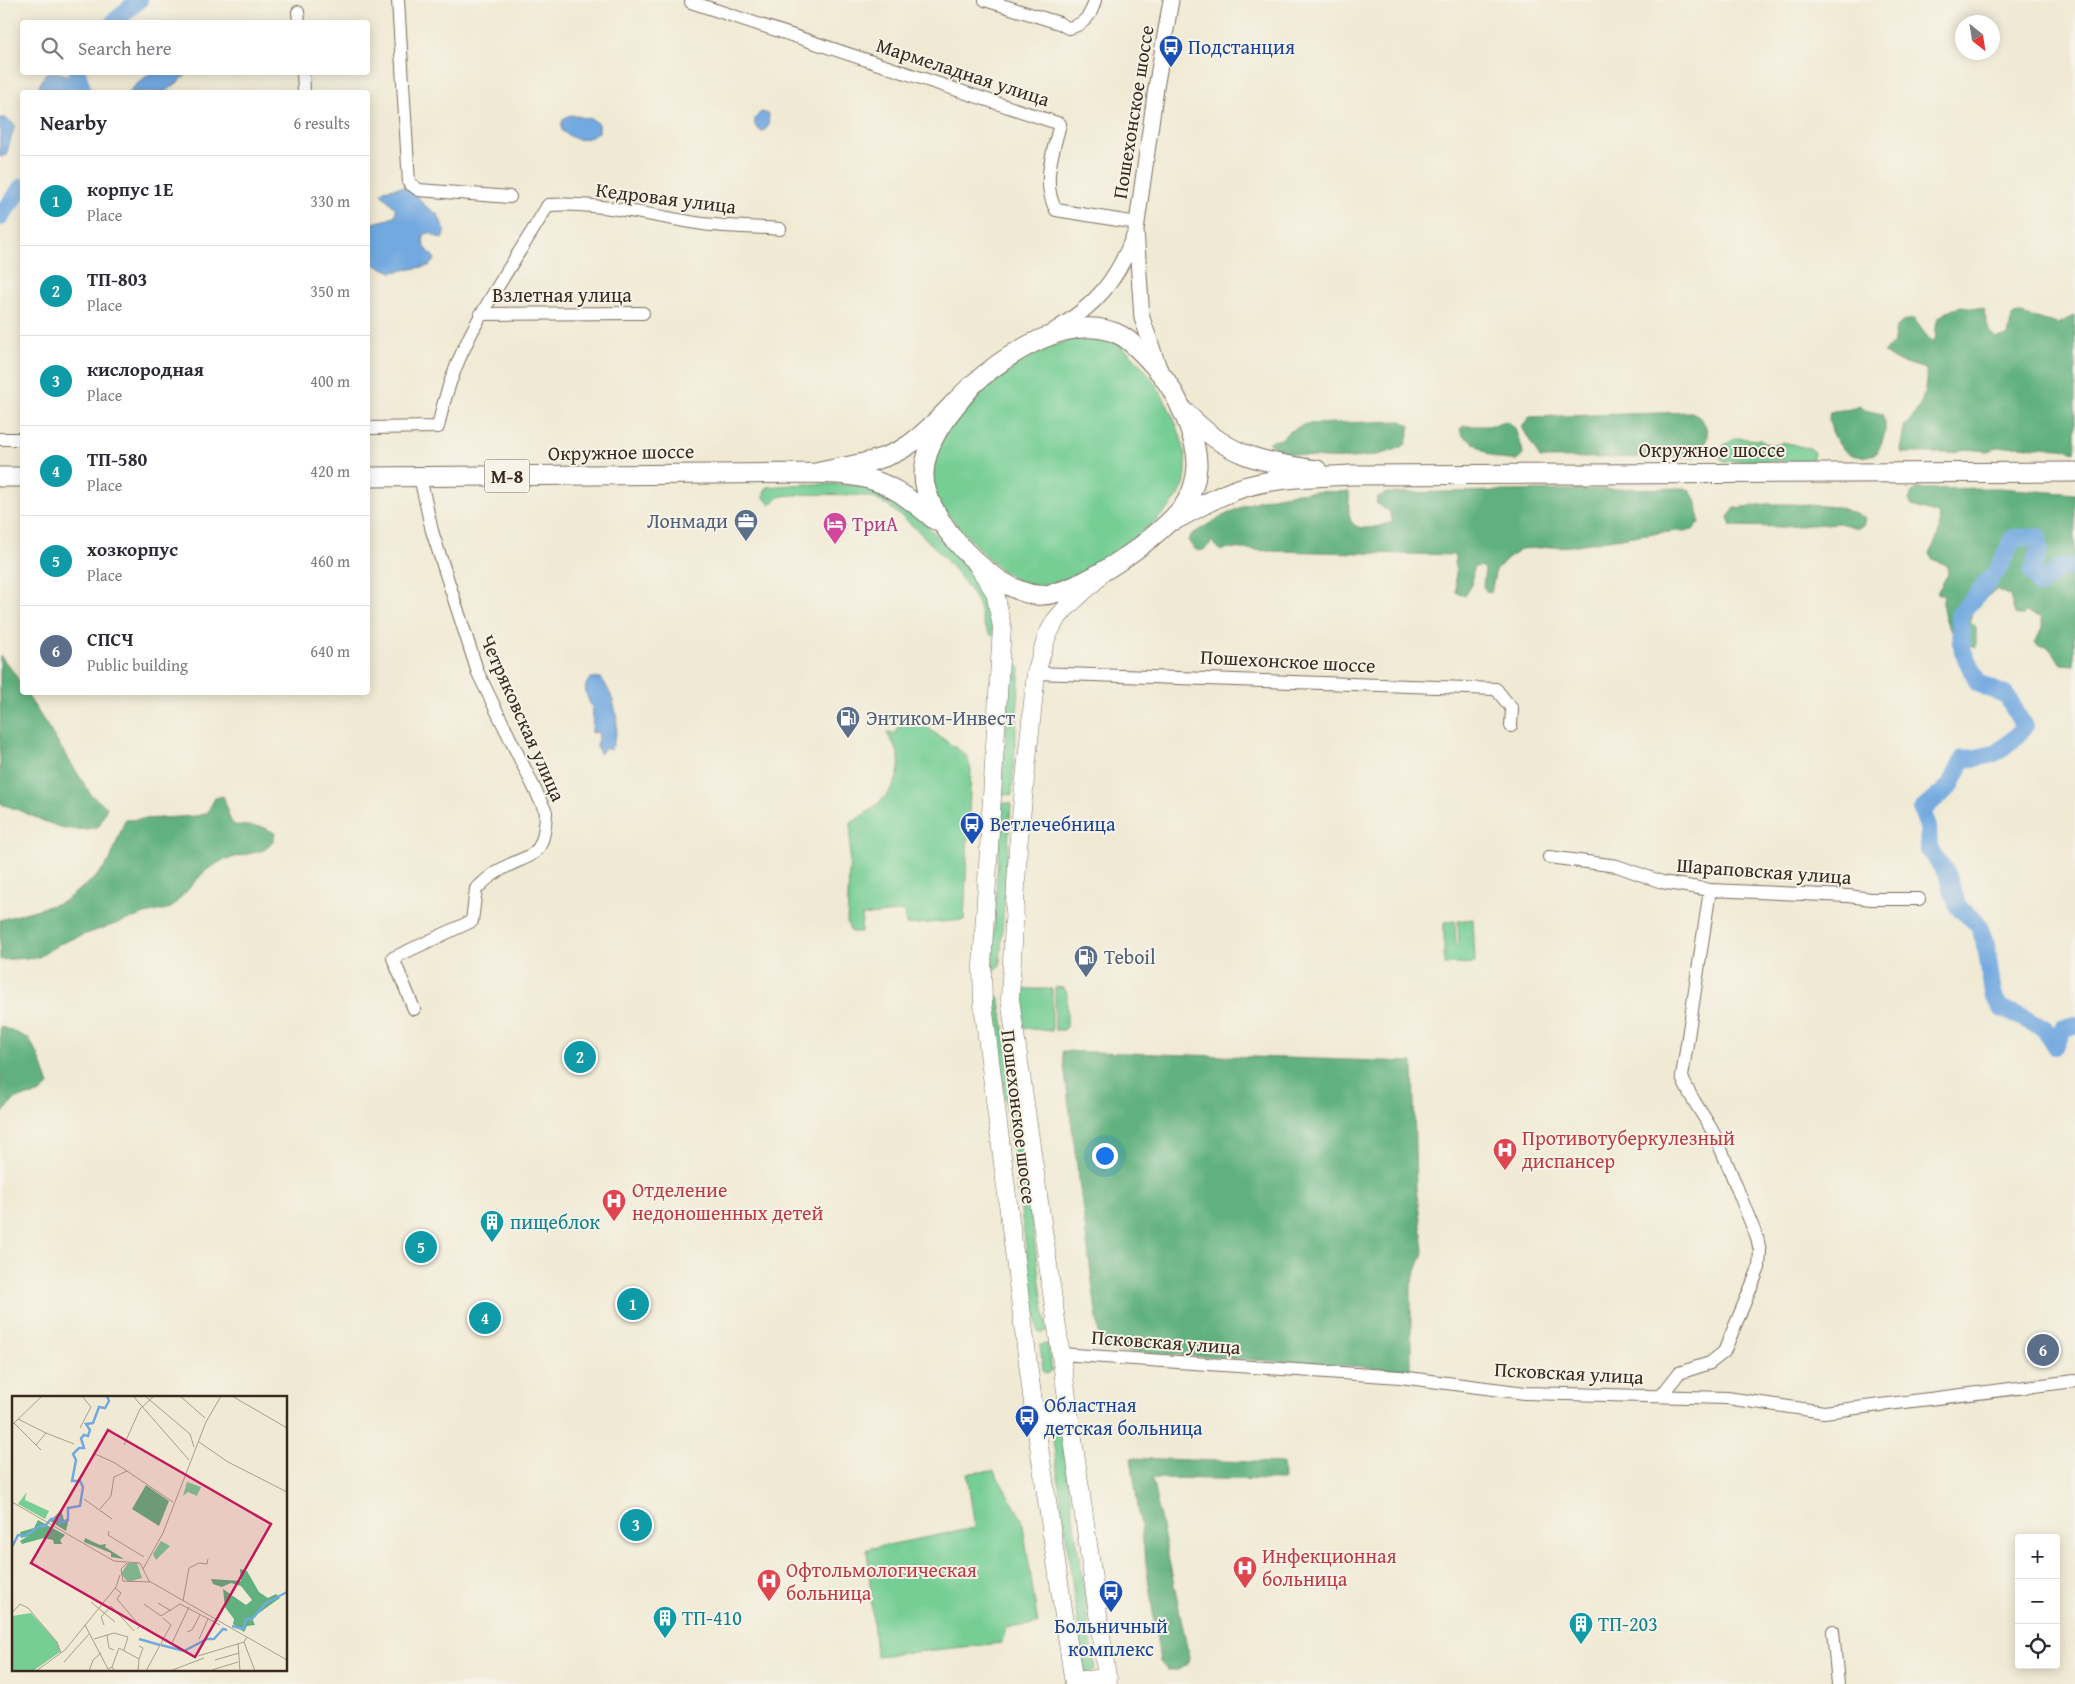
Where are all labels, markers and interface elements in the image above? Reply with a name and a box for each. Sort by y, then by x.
north arrow [1955,15,2000,60]
search box [20,20,370,75]
street label: Пошехонское шоссе [1104,23,1161,201]
street label: Мармеладная улица [873,30,1054,113]
place label: Подстанция [1188,32,1295,61]
icon: search [38,34,66,62]
text: Search here [78,34,172,62]
bus stop icon: Подстанция [1158,34,1184,68]
text: Nearby [40,107,107,138]
text: 6 results [293,111,350,135]
text: корпус 1Е [87,175,173,203]
street label: Кедровая улица [594,175,738,221]
text: 1 [52,189,60,213]
text: 330 m [310,189,350,213]
text: Place [87,203,122,227]
text: ТП-803 [87,265,147,293]
text: 2 [52,279,60,303]
text: 350 m [310,279,350,303]
street label: Взлетная улица [492,280,632,309]
text: Place [87,293,122,317]
text: кислородная [87,355,204,383]
text: 3 [52,369,60,393]
text: 400 m [310,369,350,393]
text: Place [87,383,122,407]
street label: Окружное шоссе [1639,435,1785,464]
street label: Окружное шоссе [548,436,694,467]
text: ТП-580 [87,445,147,473]
text: 4 [52,459,60,483]
text: 420 m [310,459,350,483]
road number: М-8 [484,460,530,492]
text: Place [87,473,122,497]
place label: Лонмади [647,506,728,535]
office icon: Лонмади [733,508,759,542]
place label: ТриА [852,509,898,538]
hotel icon: ТриА [822,511,848,545]
text: хозкорпус [87,535,178,563]
text: 5 [52,549,60,573]
text: 460 m [310,549,350,573]
text: Place [87,563,122,587]
text: СПСЧ [87,625,133,653]
street label: Четряковская улица [474,630,573,806]
text: 6 [52,639,60,663]
text: 640 m [310,639,350,663]
street label: Пошехонское шоссе [1200,641,1376,680]
text: Public building [87,653,188,677]
place label: Энтиком-Инвест [866,703,1016,732]
fuel station icon: Энтиком-Инвест [835,705,861,739]
place label: Ветлечебница [990,809,1116,838]
bus stop icon: Ветлечебница [959,811,985,845]
street label: Шараповская улица [1676,850,1853,891]
place label: Teboil [1104,942,1156,971]
fuel station icon: Teboil [1073,944,1099,978]
street label: Пошехонское шоссе [994,1028,1045,1206]
pin: 2 [564,1038,596,1076]
place label: Противотуберкулезный диспансер [1522,1123,1735,1175]
hospital icon: Противотуберкулезный диспансер [1492,1137,1518,1171]
your location [1092,1143,1118,1169]
place label: Отделение недоношенных детей [632,1175,823,1227]
hospital icon: Отделение недоношенных детей [601,1188,627,1222]
place label: пищеблок [510,1207,600,1236]
building icon: пищеблок [479,1209,505,1243]
pin: 5 [405,1228,437,1266]
pin: 1 [617,1285,649,1323]
pin: 4 [469,1299,501,1337]
street label: Псковская улица [1090,1322,1242,1361]
pin: 6 [2027,1331,2059,1369]
street label: Псковская улица [1494,1354,1645,1391]
place label: Областная детская больница [1044,1390,1203,1442]
inset map [12,1396,288,1672]
bus stop icon: Областная детская больница [1014,1404,1040,1438]
pin: 3 [620,1506,652,1544]
map controls [2015,1534,2060,1669]
button: + [2015,1534,2060,1579]
place label: Инфекционная больница [1262,1541,1397,1593]
place label: Офтольмологическая больница [786,1555,977,1607]
hospital icon: Инфекционная больница [1232,1555,1258,1589]
hospital icon: Офтольмологическая больница [756,1568,782,1602]
bus stop icon: Больничный комплекс [1098,1579,1124,1613]
button: − [2015,1579,2060,1624]
place label: ТП-410 [682,1603,742,1632]
building icon: ТП-410 [652,1605,678,1639]
place label: ТП-203 [1598,1609,1658,1638]
place label: Больничный комплекс [1054,1611,1168,1663]
building icon: ТП-203 [1568,1611,1594,1645]
button: locate [2015,1624,2060,1669]

